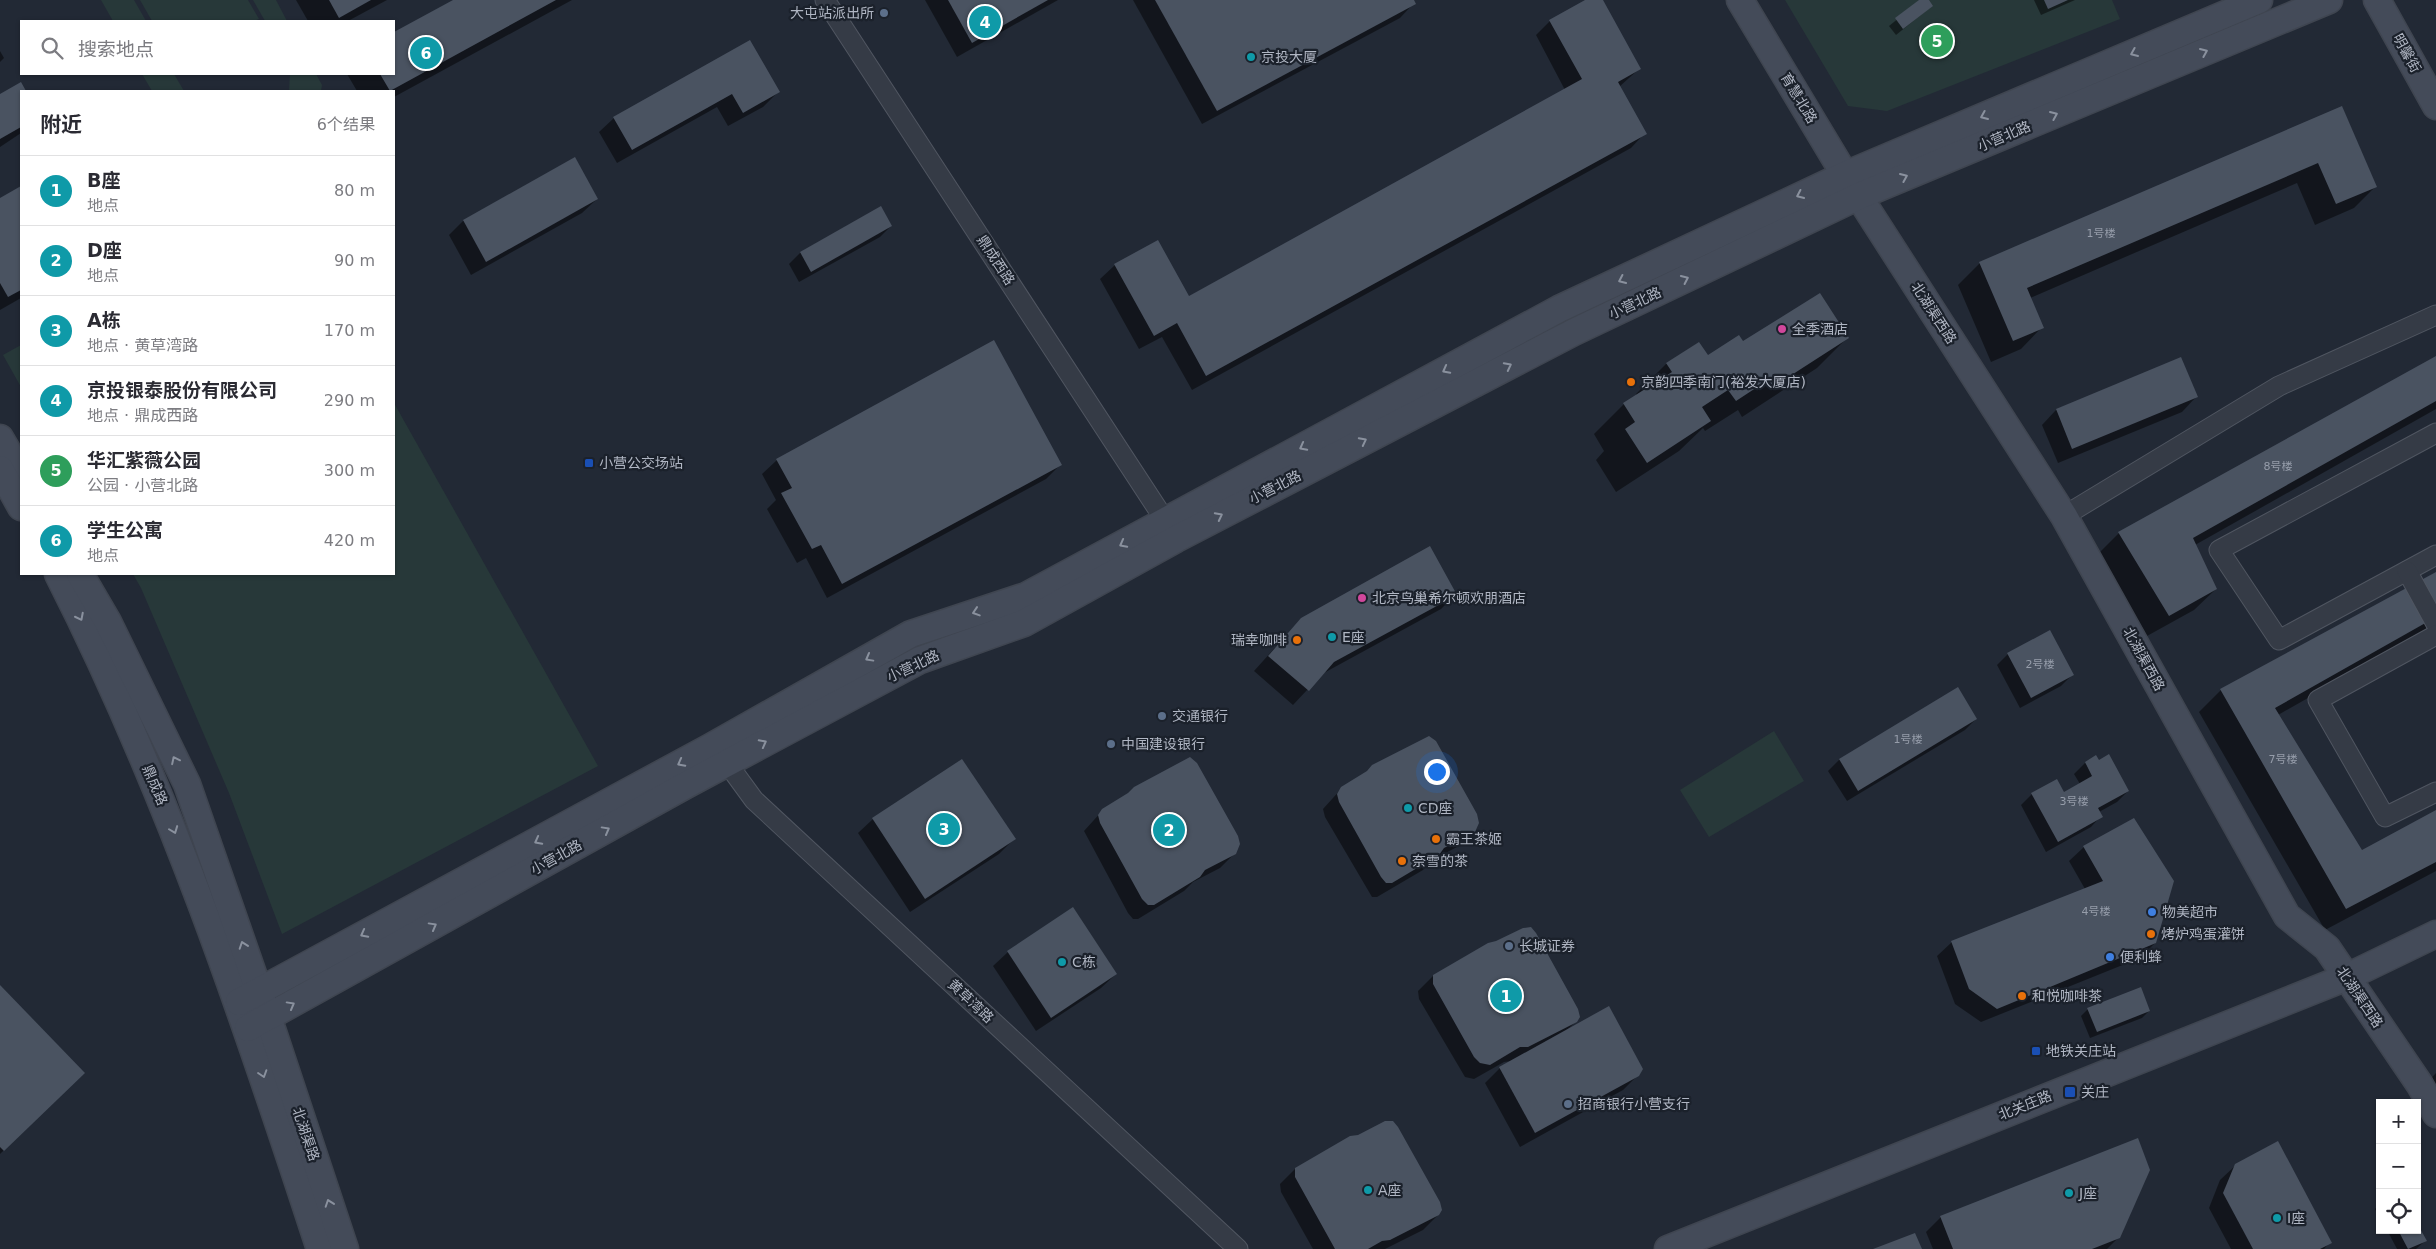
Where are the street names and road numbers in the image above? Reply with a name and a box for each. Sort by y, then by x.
street label: 明馨街 [2390,31,2424,75]
street label: 育慧北路 [1778,70,1820,126]
street label: 小营北路 [1975,118,2033,154]
street label: 鼎成西路 [974,232,1018,288]
street label: 北湖渠西路 [1908,279,1960,347]
street label: 小营北路 [1606,284,1664,322]
street label: 小营北路 [1246,467,1304,507]
street label: 北湖渠西路 [2120,625,2168,693]
street label: 小营北路 [884,647,942,685]
street label: 鼎成路 [139,763,171,807]
street label: 小营北路 [528,836,584,878]
street label: 北湖渠西路 [2334,964,2386,1030]
street label: 黄草湾路 [945,976,997,1026]
street label: 北关庄路 [1996,1087,2054,1123]
street label: 北湖渠路 [289,1105,323,1163]

